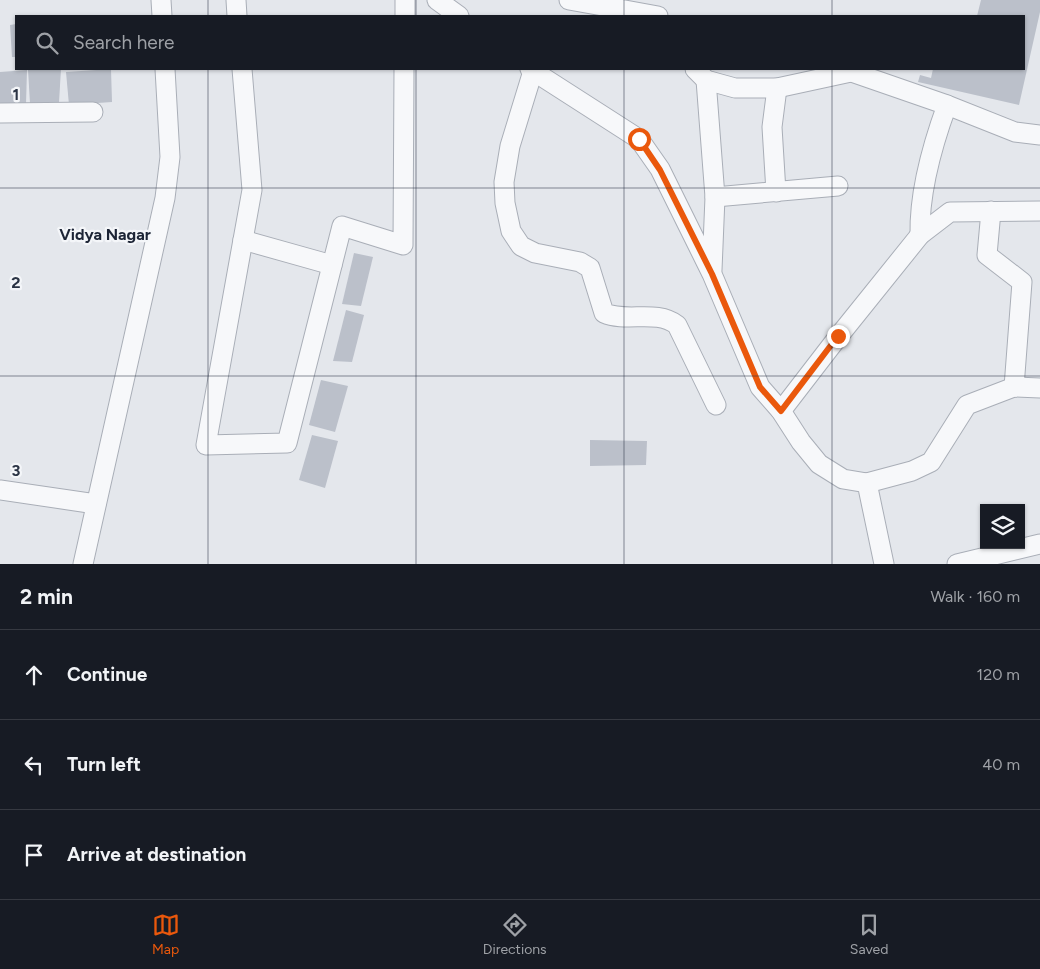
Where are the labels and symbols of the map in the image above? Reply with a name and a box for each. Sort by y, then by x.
text: 1 [13,85,19,104]
route start [628,128,651,151]
district label: Vidya Nagar [59,225,151,244]
text: 2 [11,273,21,292]
route end [827,325,850,348]
text: 3 [12,461,21,480]

